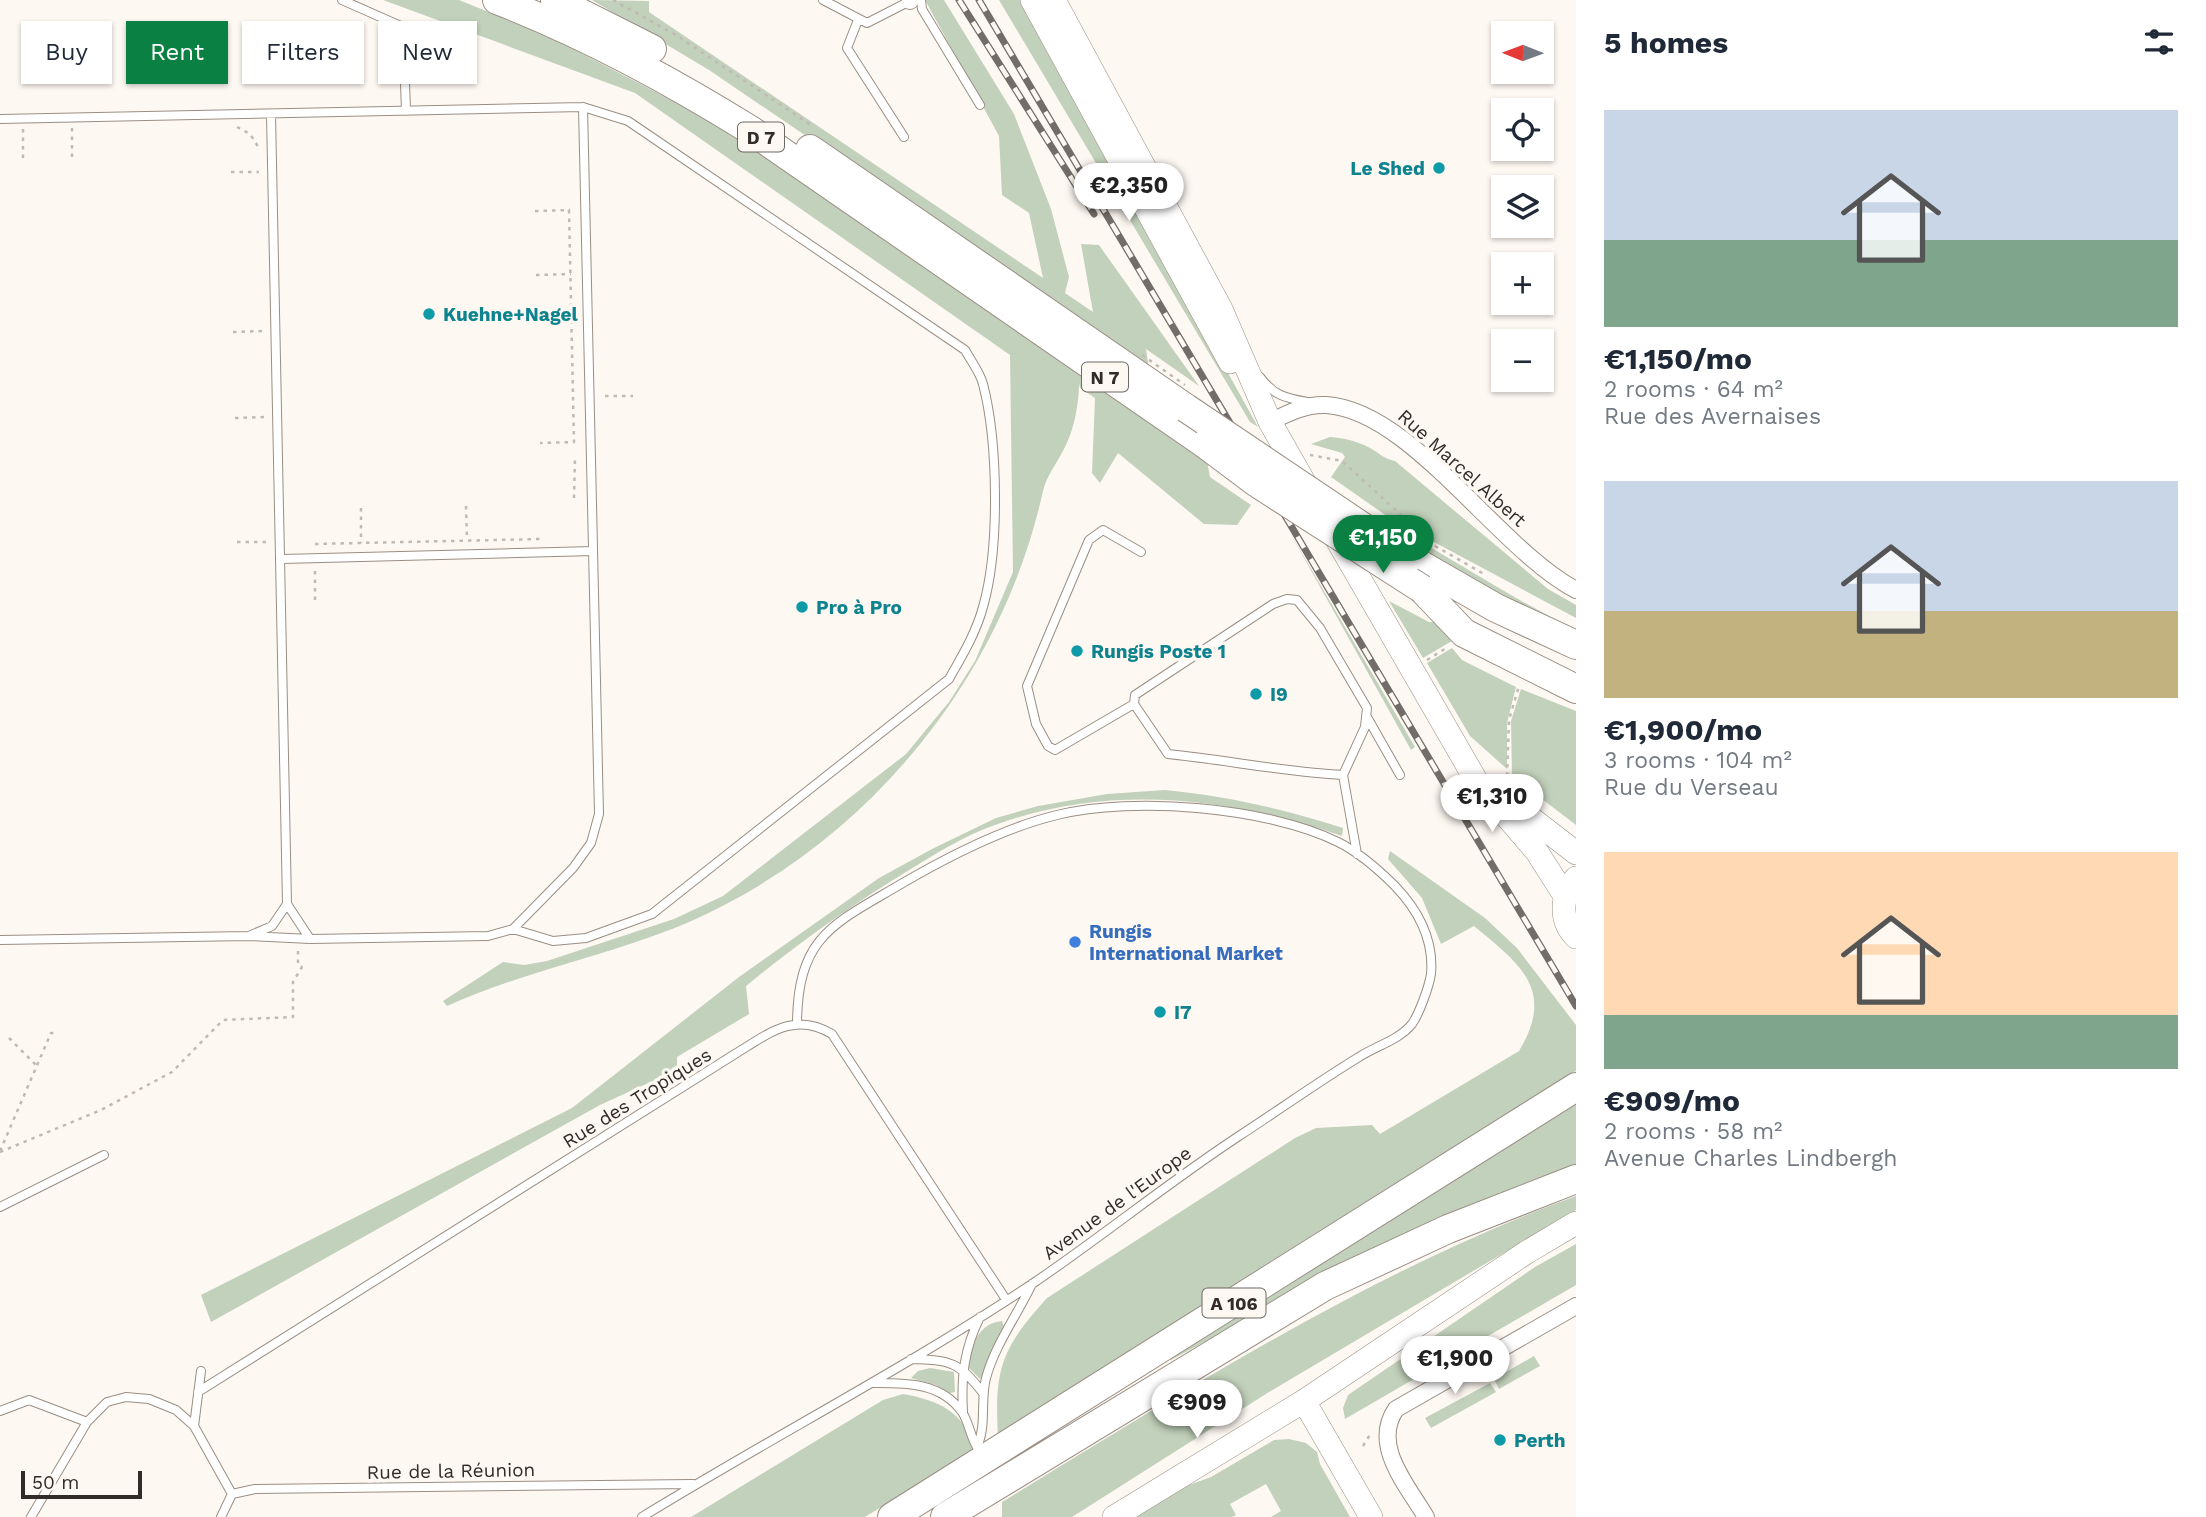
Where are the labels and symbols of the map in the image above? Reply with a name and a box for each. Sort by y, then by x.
north arrow [1491,21,1554,84]
road number: D 7 [738,122,784,152]
place label: Le Shed [1350,157,1425,180]
marker: Le Shed [1431,160,1447,176]
pin: €2,350 [1072,164,1186,223]
place label: Kuehne+Nagel [443,303,579,326]
marker: Kuehne+Nagel [421,306,437,322]
road number: N 7 [1082,362,1128,391]
street label: Rue Marcel Albert [1393,404,1531,532]
pin: €1,150 [1326,516,1440,575]
place label: Pro à Pro [816,596,902,619]
marker: Pro à Pro [794,599,810,615]
place label: Rungis Poste 1 [1091,640,1226,663]
marker: Rungis Poste 1 [1069,643,1085,659]
place label: I9 [1270,683,1288,706]
marker: I9 [1248,686,1264,702]
pin: €1,310 [1435,774,1549,834]
place label: Rungis International Market [1089,920,1284,965]
marker: Rungis International Market [1067,934,1083,950]
place label: I7 [1174,1001,1192,1024]
marker: I7 [1152,1004,1168,1020]
street label: Rue des Tropiques [558,1043,716,1153]
street label: Avenue de l'Europe [1038,1141,1196,1265]
road number: A 106 [1202,1288,1266,1318]
pin: €1,900 [1398,1336,1512,1396]
pin: €909 [1156,1380,1238,1440]
place label: Perth [1514,1429,1566,1452]
marker: Perth [1492,1432,1508,1448]
street label: Rue de la Réunion [367,1458,535,1484]
scale bar [21,1468,142,1500]

